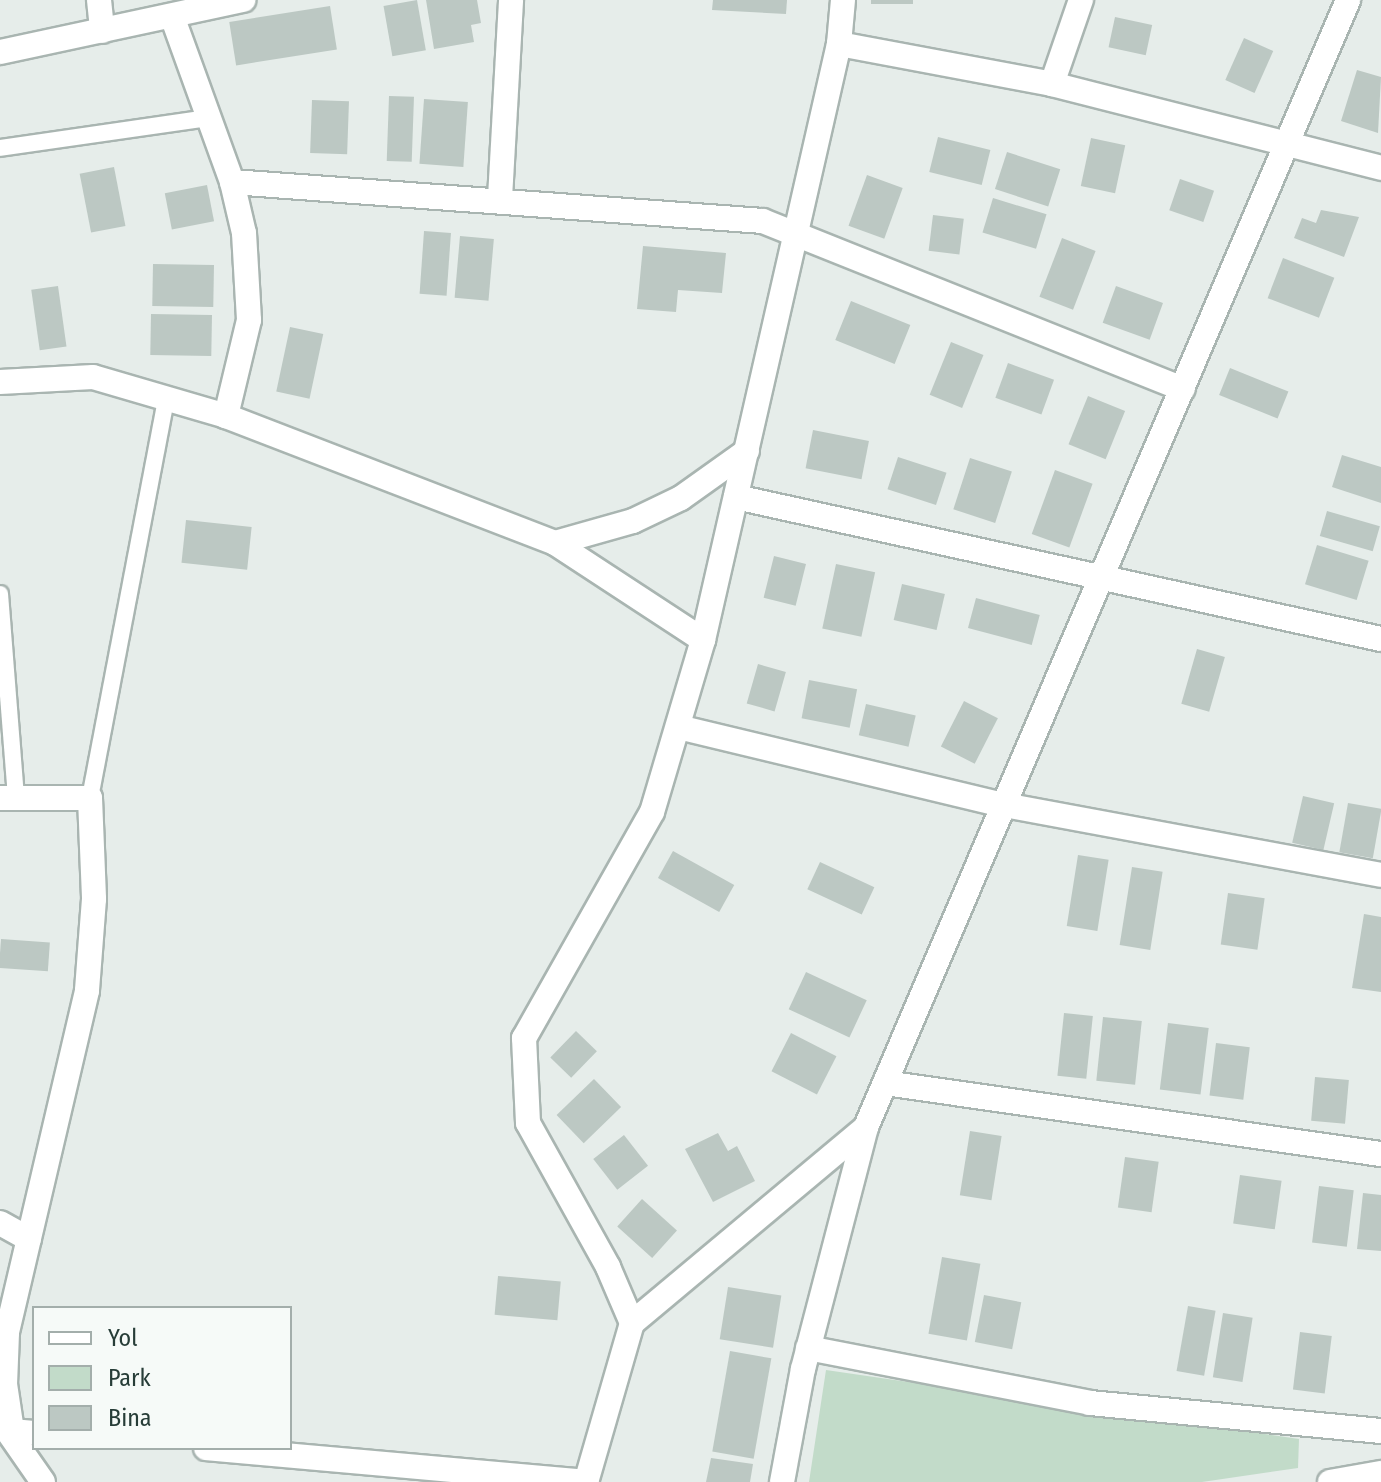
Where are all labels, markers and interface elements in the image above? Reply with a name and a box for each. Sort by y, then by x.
legend [32,1306,292,1450]
text: Yol [108,1324,138,1352]
text: Park [108,1364,151,1392]
text: Bina [108,1404,152,1432]

